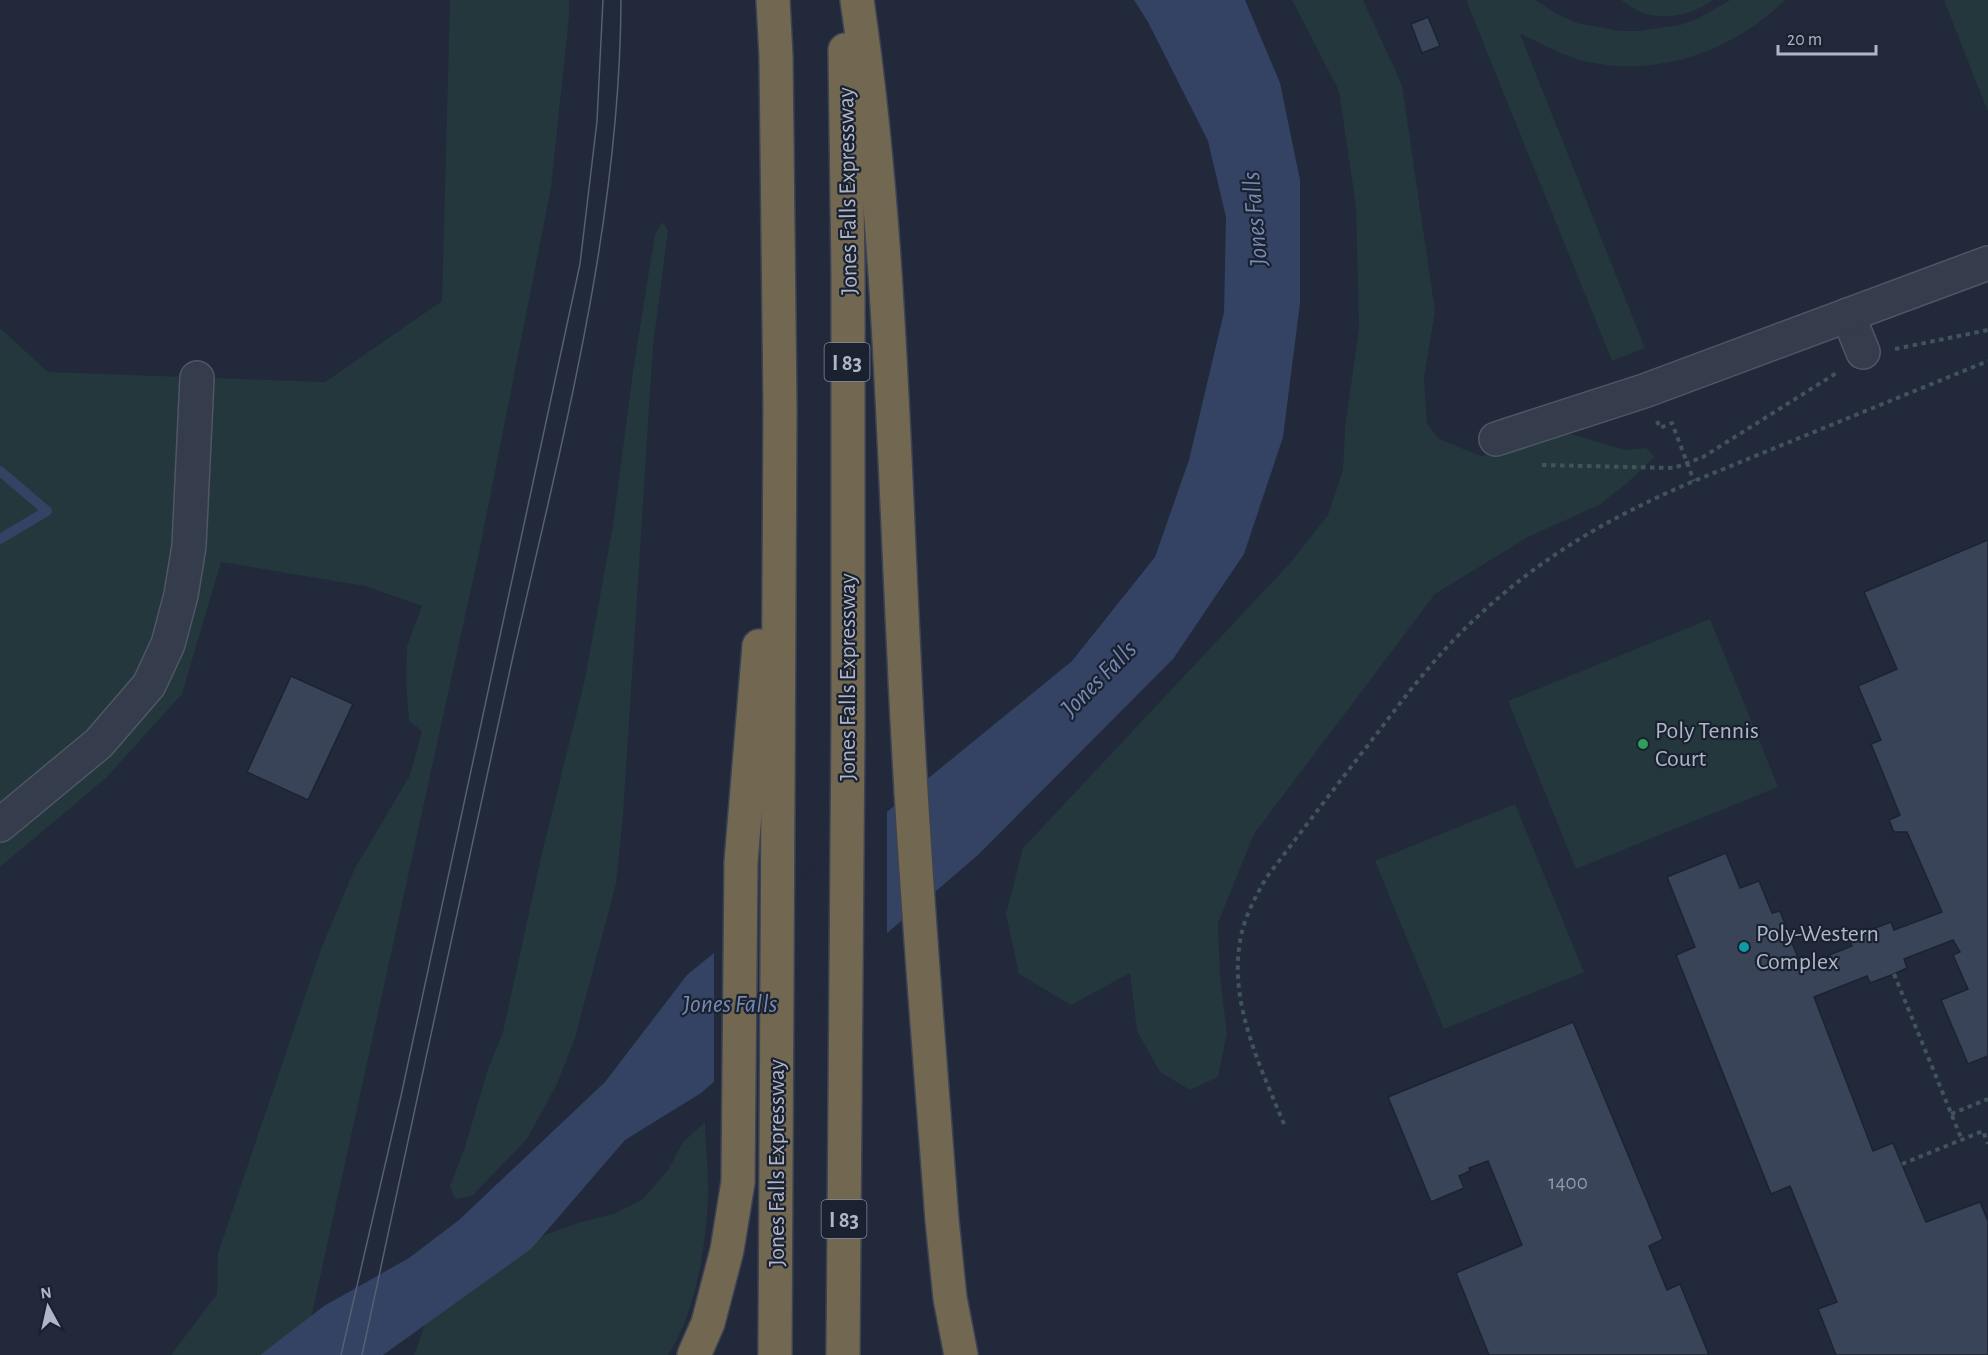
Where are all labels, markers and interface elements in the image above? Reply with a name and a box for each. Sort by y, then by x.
scale bar [1778,18,1876,56]
text: 20 m [1787,31,1822,49]
street label: Jones Falls Expressway [834,87,862,295]
water label: Jones Falls [1238,171,1272,268]
road number: I 83 [824,343,870,381]
street label: Jones Falls Expressway [836,573,860,781]
water label: Jones Falls [1055,636,1141,722]
place label: Poly Tennis Court [1655,719,1759,771]
marker: Poly Tennis Court [1636,737,1650,751]
place label: Poly-Western Complex [1756,922,1879,974]
marker: Poly-Western Complex [1737,940,1751,954]
water label: Jones Falls [682,991,777,1017]
street label: Jones Falls Expressway [765,1059,789,1267]
house number: 1400 [1548,1172,1588,1193]
road number: I 83 [822,1200,866,1238]
north arrow [18,1277,78,1337]
text: N [39,1284,53,1302]

